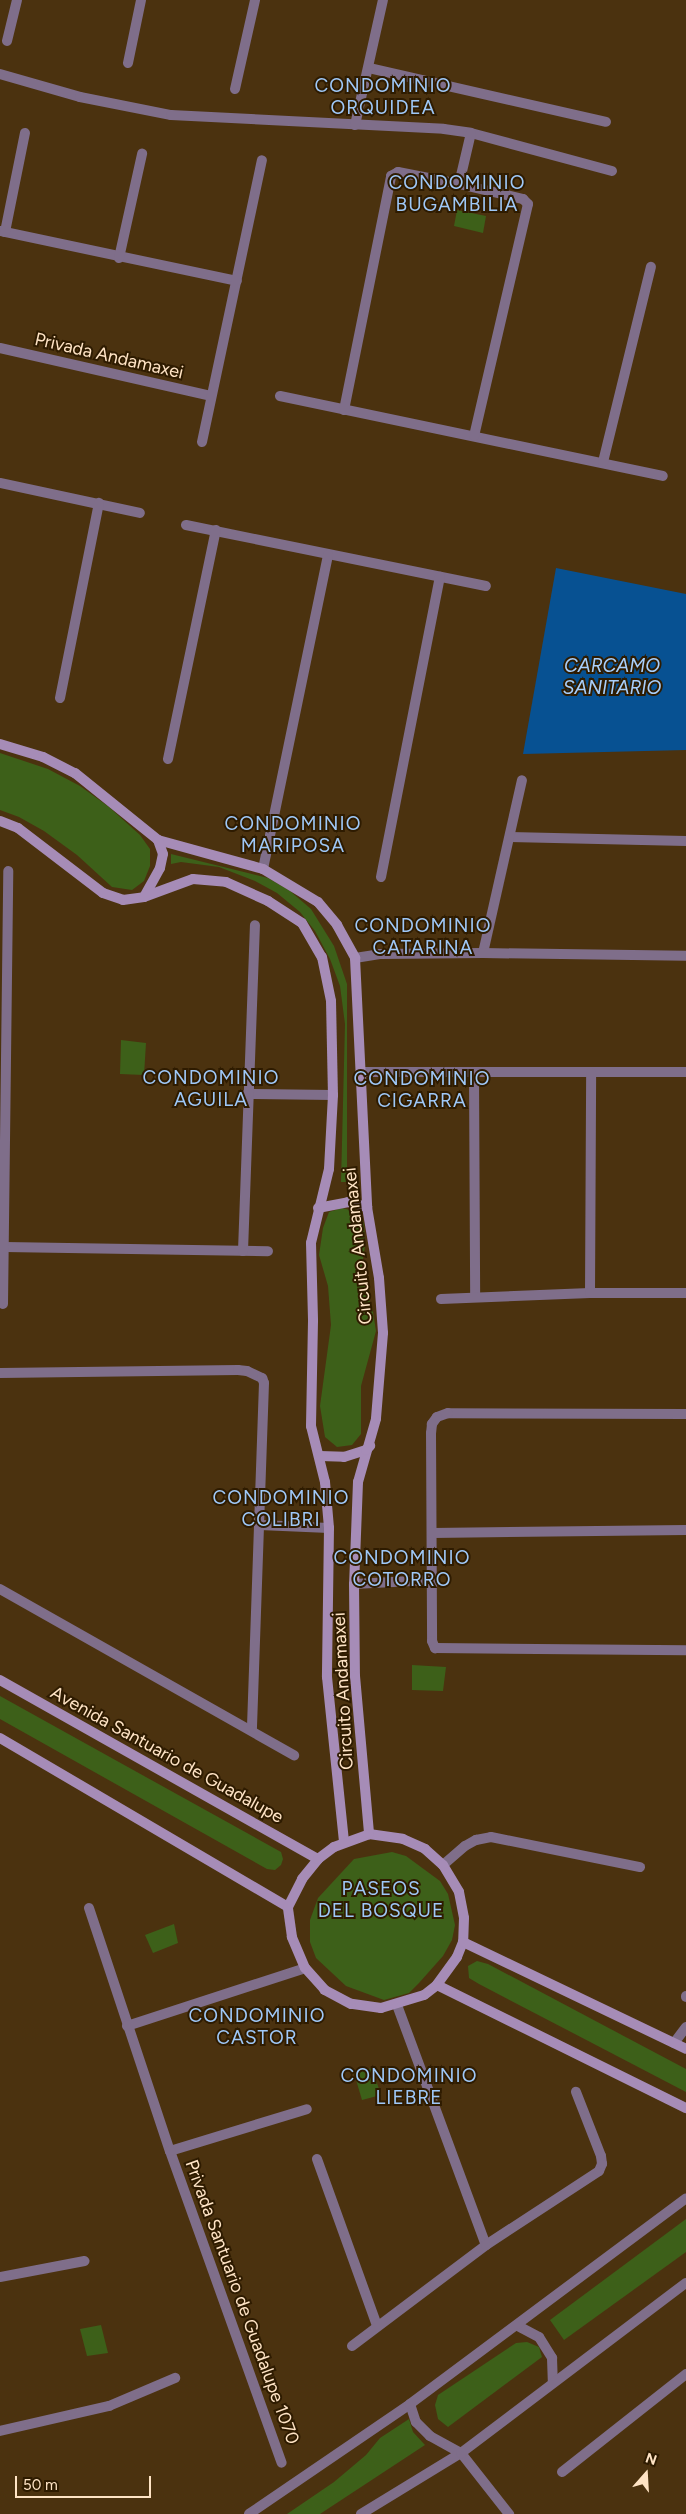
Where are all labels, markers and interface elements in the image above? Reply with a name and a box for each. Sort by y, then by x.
district label: CONDOMINIO ORQUIDEA [313,75,453,119]
district label: CONDOMINIO BUGAMBILIA [387,172,527,216]
street label: Privada Andamaxei [33,328,185,384]
water label: CARCAMO SANITARIO [563,655,661,699]
district label: CONDOMINIO MARIPOSA [223,813,363,857]
district label: CONDOMINIO CATARINA [353,915,493,959]
district label: CONDOMINIO AGUILA [141,1067,281,1111]
district label: CONDOMINIO CIGARRA [352,1068,492,1112]
street label: Circuito Andamaxei [339,1166,377,1326]
district label: CONDOMINIO COLIBRI [211,1487,351,1531]
district label: CONDOMINIO COTORRO [332,1547,472,1591]
street label: Circuito Andamaxei [328,1612,358,1770]
street label: Avenida Santuario de Guadalupe [47,1682,287,1828]
district label: PASEOS DEL BOSQUE [317,1878,445,1922]
district label: CONDOMINIO CASTOR [187,2005,327,2049]
district label: CONDOMINIO LIEBRE [339,2065,479,2109]
street label: Privada Santuario de Guadalupe 1070 [180,2157,304,2447]
north arrow [621,2449,671,2499]
text: N [643,2450,659,2469]
scale bar [18,2466,154,2498]
text: 50 m [23,2476,58,2494]

